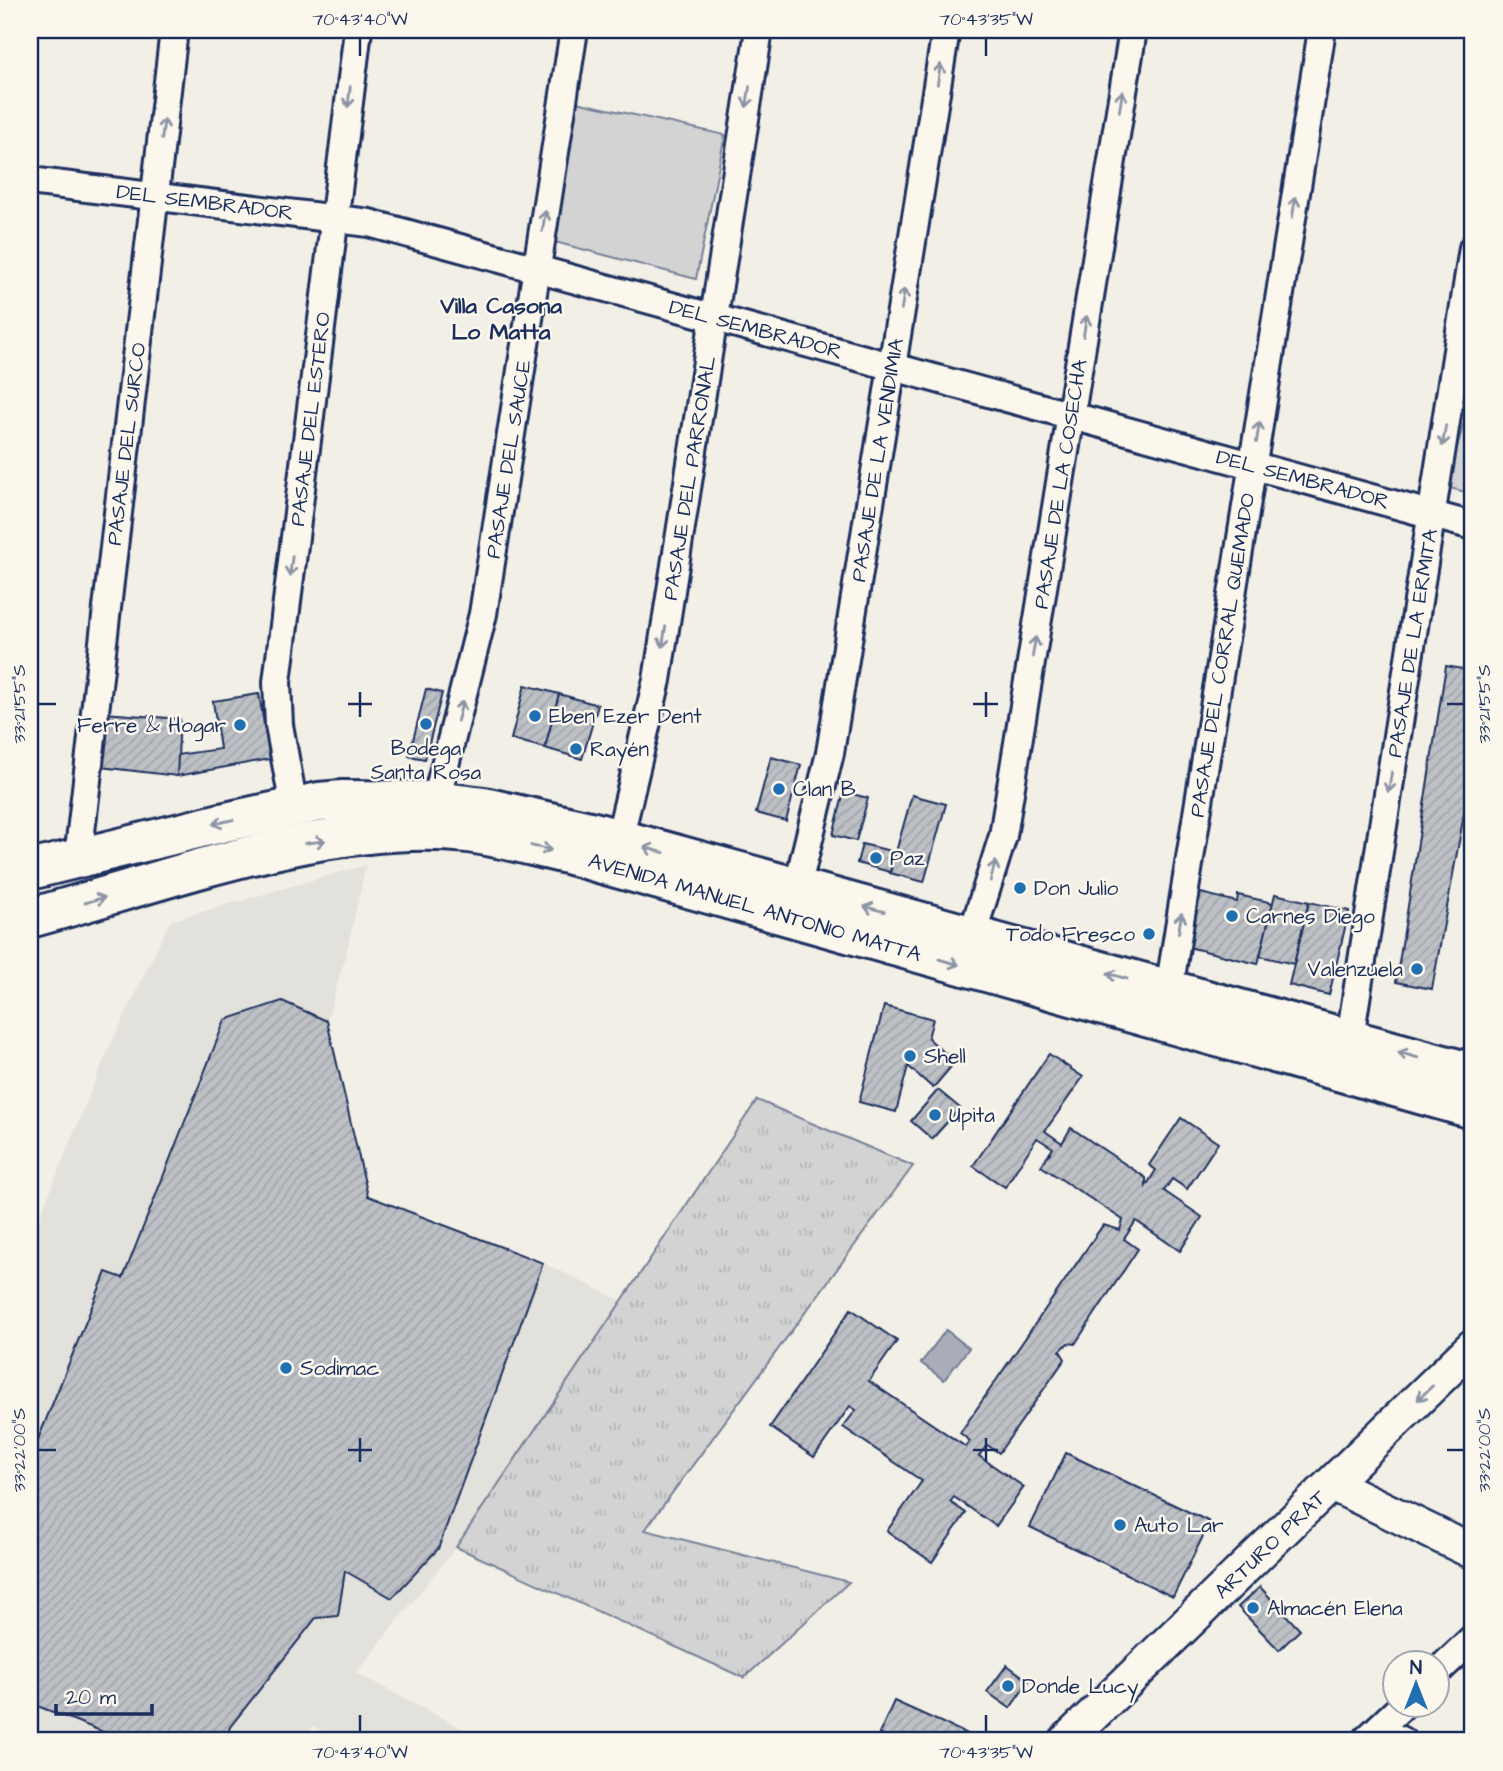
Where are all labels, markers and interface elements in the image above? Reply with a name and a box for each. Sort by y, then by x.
text: 70°43'40"W [312,7,408,32]
text: 70°43'35"W [939,7,1033,32]
one-way arrow [933,63,946,86]
one-way arrow [742,85,755,108]
one-way arrow [343,86,356,108]
one-way arrow [1115,90,1128,113]
one-way arrow [156,118,169,140]
street label: DEL SEMBRADOR [115,177,295,228]
one-way arrow [1288,196,1301,219]
one-way arrow [538,211,551,233]
one-way arrow [897,288,910,310]
district label: Villa Casona Lo Matta [439,290,562,348]
street label: DEL SEMBRADOR [666,292,846,367]
street label: PASAJE DEL ESTERO [283,310,338,528]
one-way arrow [1079,315,1092,337]
street label: PASAJE DE LA VENDIMIA [844,336,911,584]
street label: PASAJE DEL SURCO [100,341,153,547]
street label: PASAJE DEL PARRONAL [656,353,723,602]
street label: PASAJE DEL SAUCE [478,357,539,561]
street label: PASAJE DE LA COSECHA [1026,357,1095,611]
one-way arrow [1252,421,1265,444]
one-way arrow [1437,425,1450,447]
street label: DEL SEMBRADOR [1213,442,1393,517]
street label: PASAJE DEL CORRAL QUEMADO [1183,491,1262,819]
street label: PASAJE DE LA ERMITA [1380,526,1445,759]
one-way arrow [285,555,298,577]
one-way arrow [657,625,670,647]
one-way arrow [1028,636,1041,659]
text: 33°21'55"S [7,664,32,744]
text: 33°21'55"S [1472,664,1497,744]
one-way arrow [455,700,468,722]
place label: Eben Ezer Dent [549,702,702,731]
marker: Eben Ezer Dent [527,708,543,724]
place label: Ferre & Hogar [77,711,226,742]
marker: Bodega Santa Rosa [418,716,434,732]
marker: Ferre & Hogar [232,717,248,733]
place label: Bodega Santa Rosa [371,734,481,787]
place label: Rayén [590,735,649,766]
marker: Rayén [568,741,584,757]
one-way arrow [1383,770,1396,793]
place label: Clan B [793,775,856,804]
marker: Clan B [771,781,787,797]
one-way arrow [212,816,235,830]
one-way arrow [304,836,326,849]
one-way arrow [529,842,552,856]
one-way arrow [644,842,666,855]
place label: Paz [890,844,925,873]
street label: AVENIDA MANUEL ANTONIO MATTA [585,846,925,969]
marker: Paz [868,850,884,866]
one-way arrow [987,860,1000,882]
place label: Don Julio [1034,874,1119,903]
marker: Don Julio [1012,880,1028,896]
one-way arrow [84,892,106,905]
one-way arrow [863,902,886,915]
place label: Carnes Diego [1246,902,1375,933]
marker: Carnes Diego [1224,908,1240,924]
one-way arrow [1174,912,1187,935]
place label: Todo Fresco [1006,920,1135,949]
marker: Todo Fresco [1141,926,1157,942]
place label: Valenzuela [1308,955,1403,984]
one-way arrow [938,956,960,969]
marker: Valenzuela [1409,961,1425,977]
one-way arrow [1106,968,1128,981]
place label: Shell [924,1042,966,1071]
one-way arrow [1397,1047,1419,1060]
marker: Shell [902,1048,918,1064]
place label: Upita [949,1101,995,1131]
marker: Upita [927,1107,943,1123]
place label: Sodimac [300,1354,380,1383]
marker: Sodimac [278,1360,294,1376]
one-way arrow [1416,1385,1433,1402]
text: 33°22'00"S [7,1408,32,1492]
text: 33°22'00"S [1472,1408,1497,1492]
street label: ARTURO PRAT [1208,1483,1333,1605]
place label: Auto Lar [1134,1511,1224,1540]
marker: Auto Lar [1112,1517,1128,1533]
place label: Almacén Elena [1267,1594,1403,1623]
marker: Almacén Elena [1245,1600,1261,1616]
north arrow [1380,1648,1450,1718]
text: N [1410,1655,1422,1682]
place label: Donde Lucy [1022,1672,1139,1703]
scale bar [56,1673,152,1717]
marker: Donde Lucy [1000,1678,1016,1694]
text: 20 m [66,1683,117,1712]
text: 70°43'40"W [312,1740,408,1765]
text: 70°43'35"W [939,1740,1033,1765]

